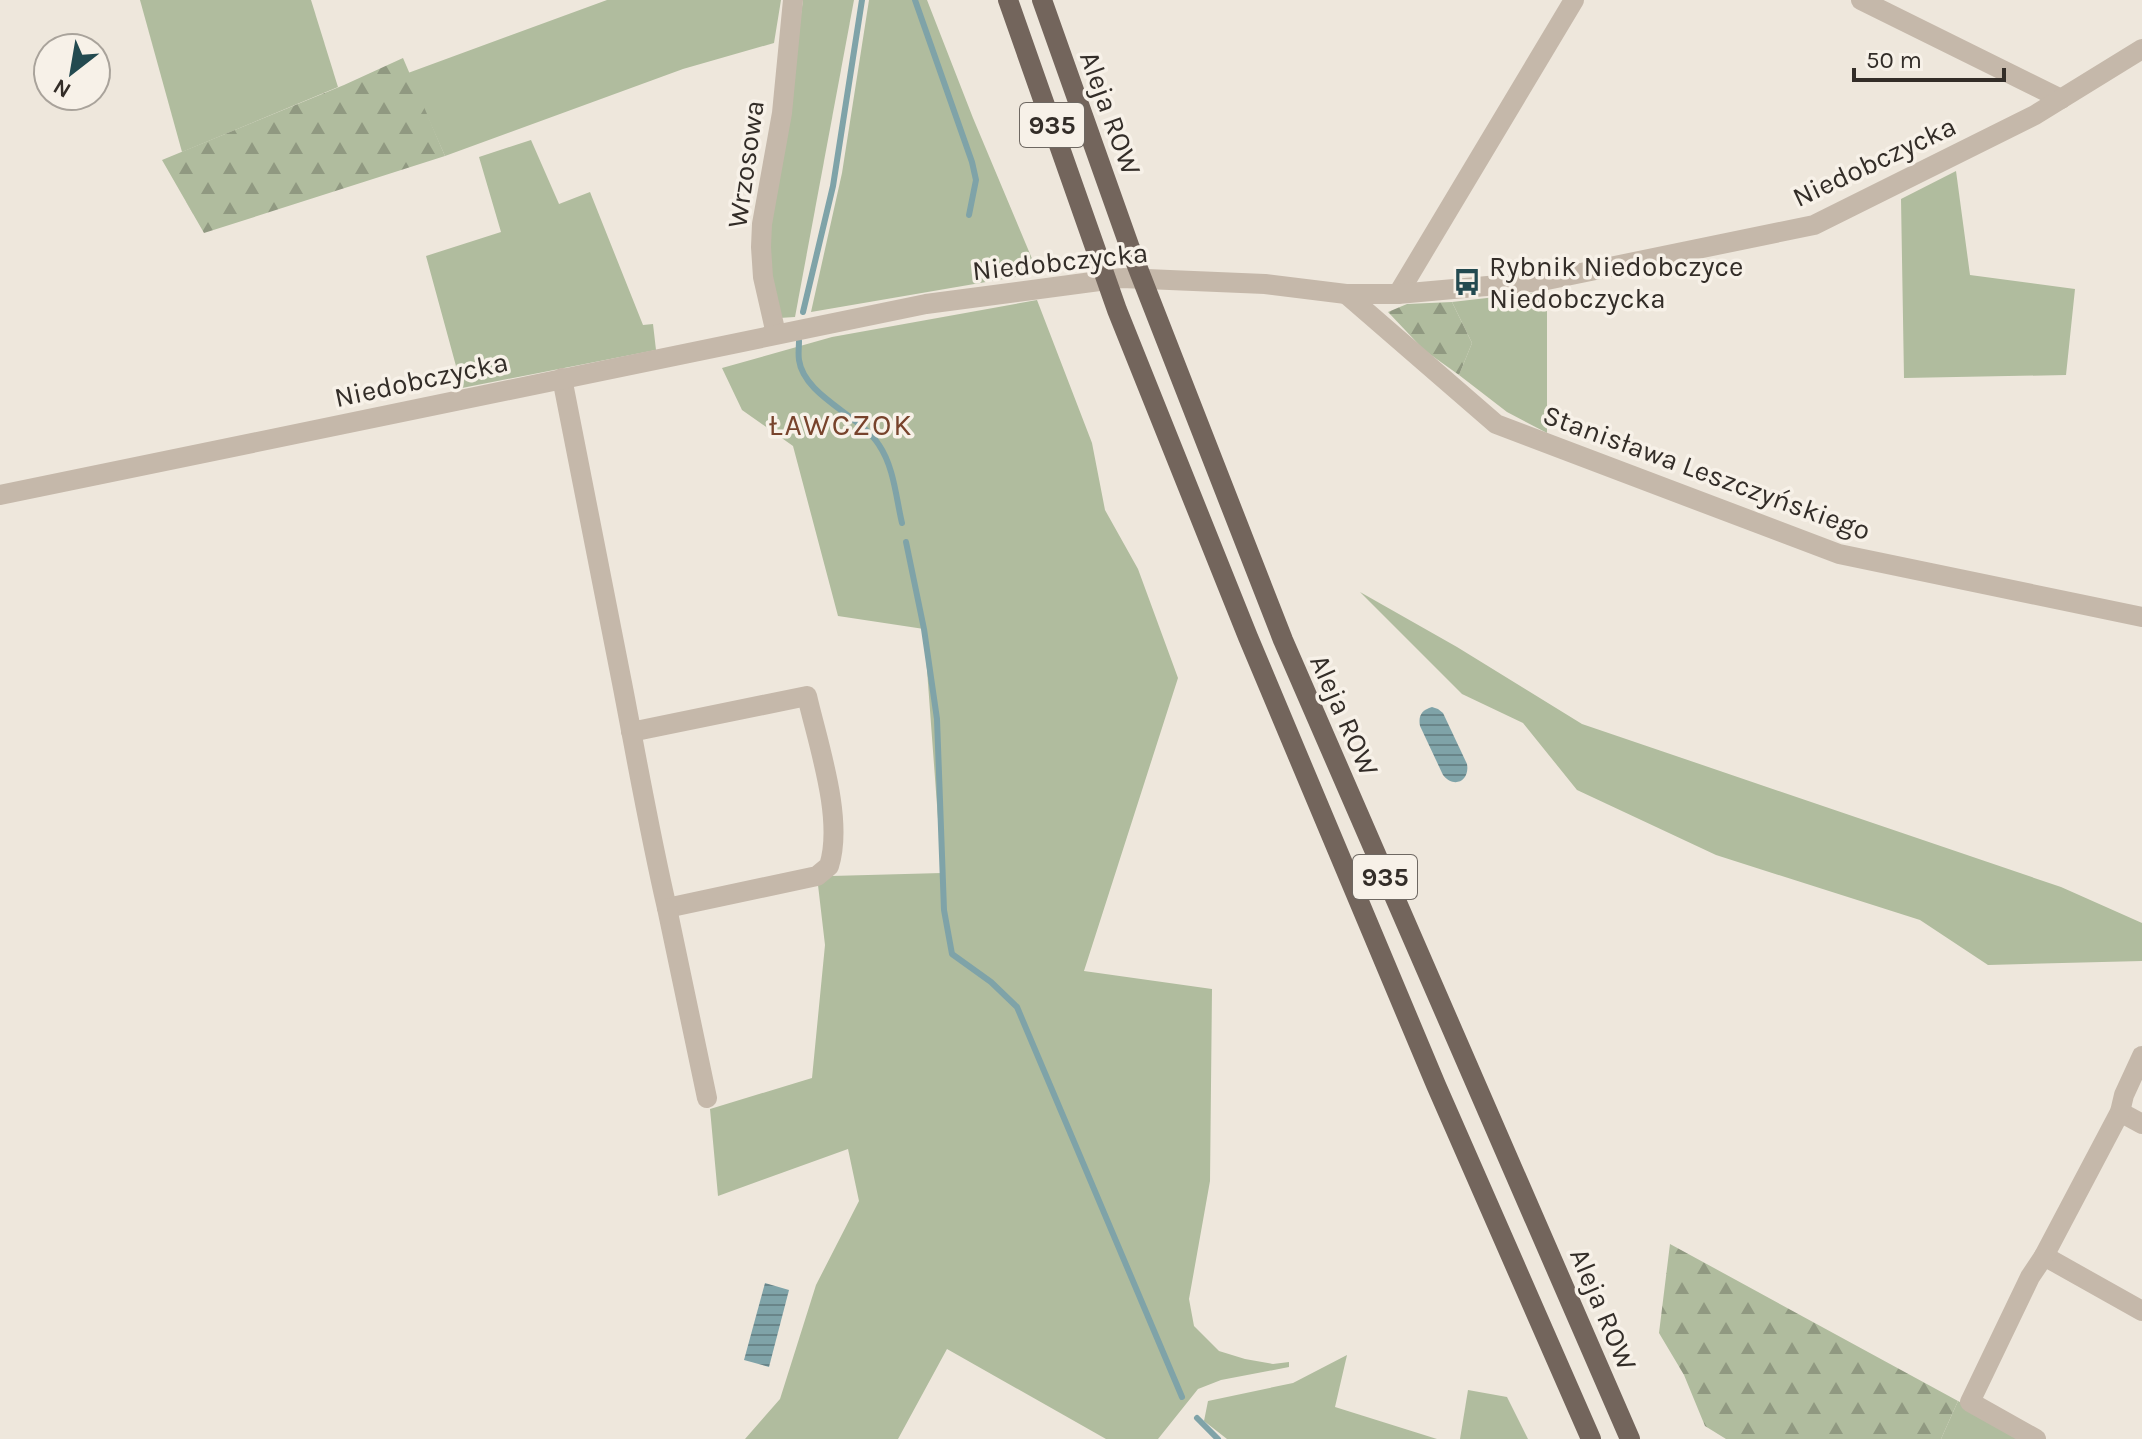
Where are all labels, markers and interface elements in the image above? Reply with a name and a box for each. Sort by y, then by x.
north arrow [32,32,112,112]
scale bar [1854,32,2004,82]
text: 50 m [1866,46,1922,74]
street label: Aleja ROW [1073,47,1148,180]
text: N [49,73,76,103]
street label: Wrzosowa [720,98,771,230]
road number: 935 [1020,103,1084,147]
street label: Niedobczycka [1787,109,1961,214]
street label: Niedobczycka [970,236,1150,287]
place label: Rybnik Niedobczyce Niedobczycka [1489,250,1743,315]
bus stop icon: Rybnik Niedobczyce Niedobczycka [1452,267,1482,297]
street label: Niedobczycka [331,345,511,414]
street label: Stanisława Leszczyńskiego [1539,398,1875,547]
district label: ŁAWCZOK [769,407,913,443]
street label: Aleja ROW [1303,649,1386,781]
road number: 935 [1353,855,1417,899]
street label: Aleja ROW [1563,1243,1644,1375]

